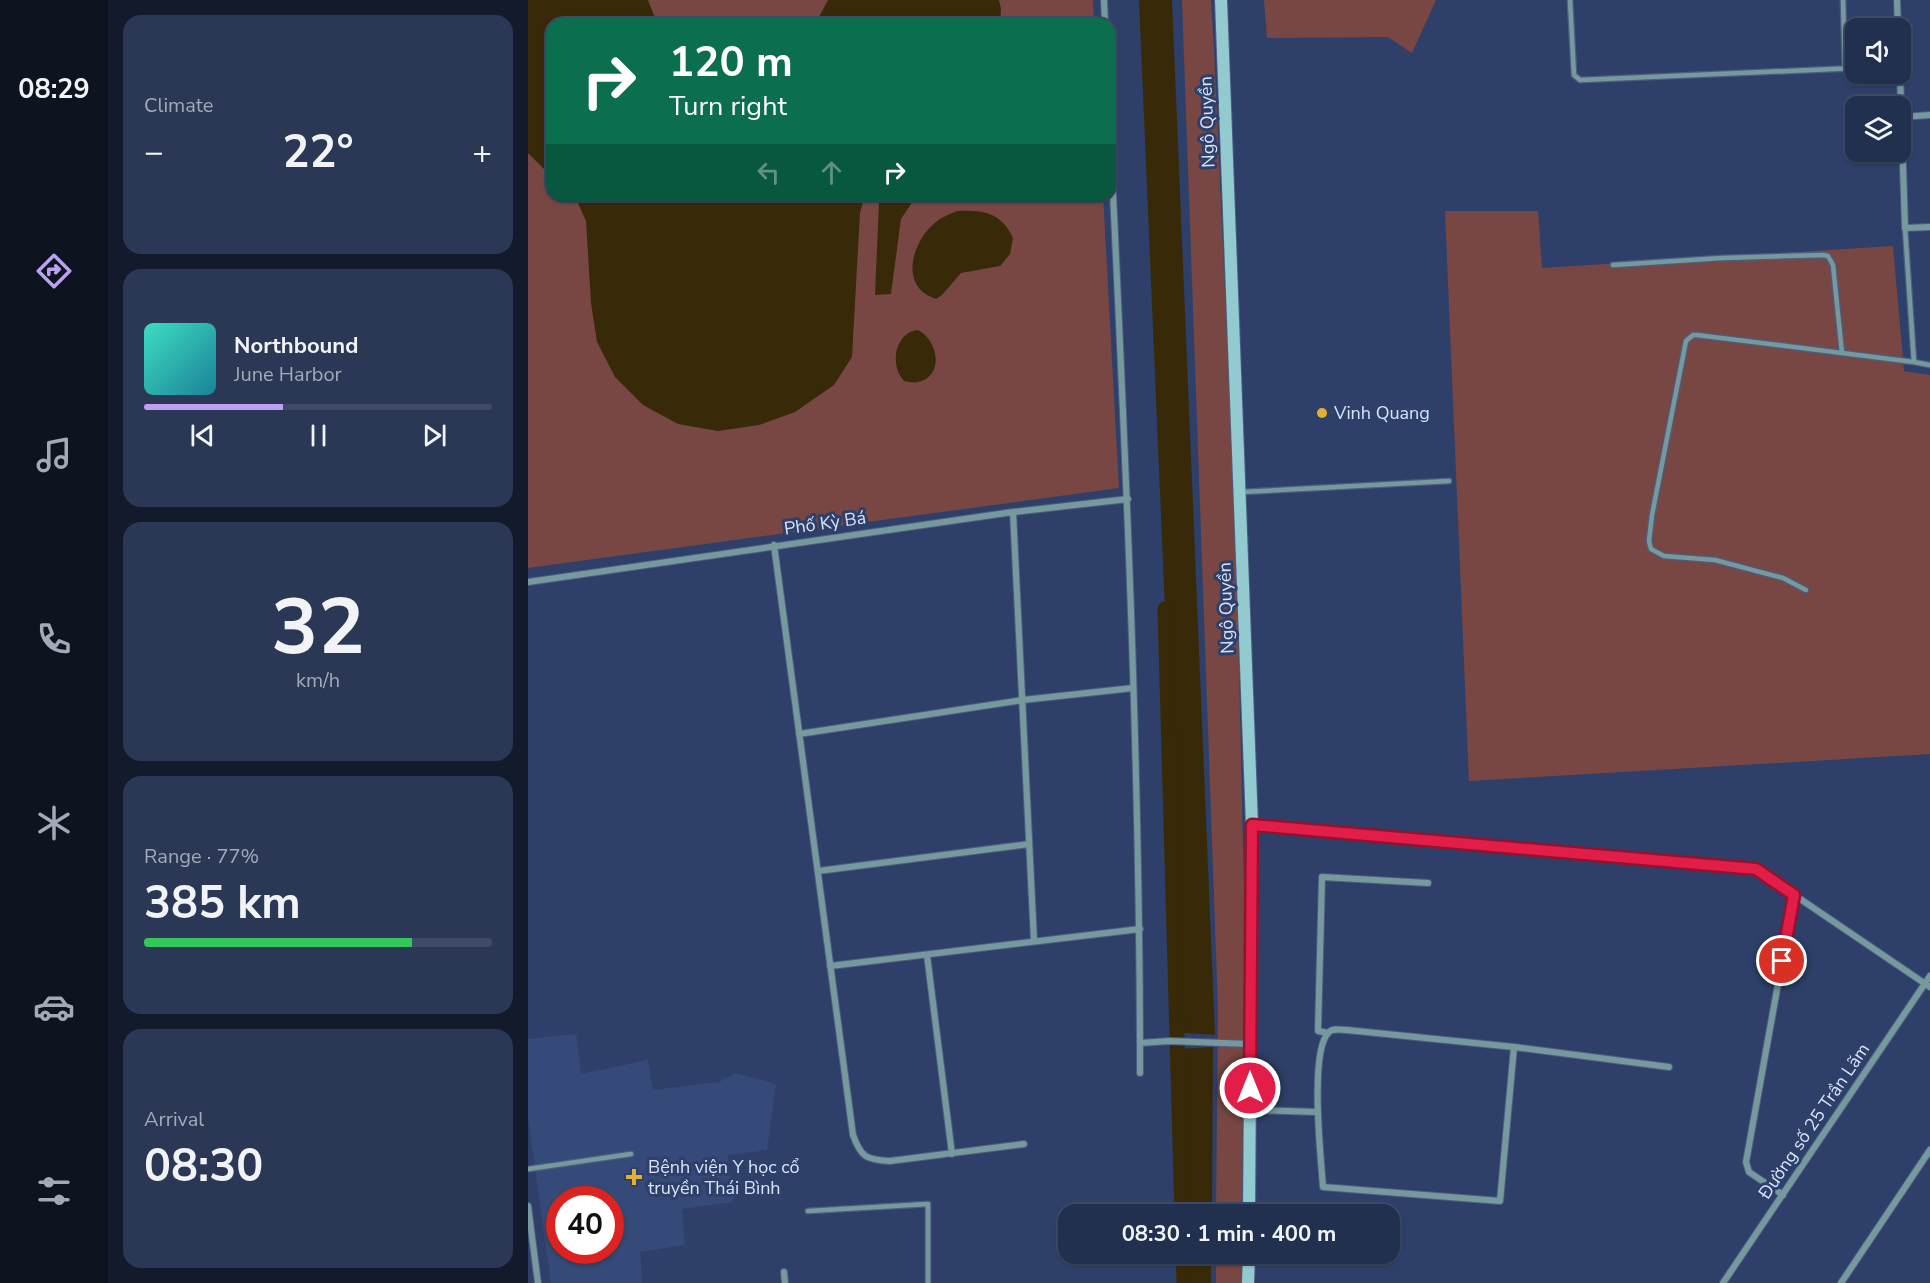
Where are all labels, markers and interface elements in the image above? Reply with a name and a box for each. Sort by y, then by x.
map controls [1845,18,1911,162]
button: sound [1845,18,1911,84]
text: 120 m [669,34,793,91]
icon: right [570,42,648,120]
text: 08:29 [18,71,90,108]
street label: Ngô Quyền [1193,76,1221,168]
text: Turn right [669,88,787,125]
text: Climate [144,92,213,119]
button: layers [1845,96,1911,162]
text: 22° [282,122,354,183]
text: − [144,130,164,175]
text: + [472,130,492,175]
icon: left [752,156,785,189]
icon: ahead [815,156,848,189]
icon: right [878,156,911,189]
icon: directions [33,250,75,292]
text: Northbound [234,331,358,361]
text: June Harbor [234,361,342,388]
place label: Vinh Quang [1333,401,1430,425]
marker: Vinh Quang [1315,406,1329,420]
icon: previous [186,419,219,452]
icon: pause [302,419,335,452]
icon: next [418,419,451,452]
icon: music [33,434,75,476]
street label: Phố Kỳ Bá [782,505,868,541]
street label: Ngô Quyền [1212,562,1240,654]
text: 32 [271,574,365,681]
icon: phone [33,618,75,660]
text: km/h [296,667,340,694]
icon: climate [33,802,75,844]
text: Range · 77% [144,843,259,870]
text: 385 km [144,873,301,934]
pin [1756,935,1807,986]
icon: arrive [1765,944,1798,977]
icon: car [33,986,75,1028]
street label: Đường số 25 Trần Lãm [1752,1038,1875,1205]
position arrow [1218,1056,1282,1120]
text: Arrival [144,1106,204,1133]
text: 08:30 [144,1136,263,1197]
place label: Bệnh viện Y học cổ truyền Thái Bình [648,1155,799,1200]
marker: Bệnh viện Y học cổ truyền Thái Bình [625,1168,643,1186]
icon: filters [33,1170,75,1212]
speed limit sign: 40 [546,1186,624,1264]
text: 08:30 · 1 min · 400 m [1122,1219,1336,1249]

